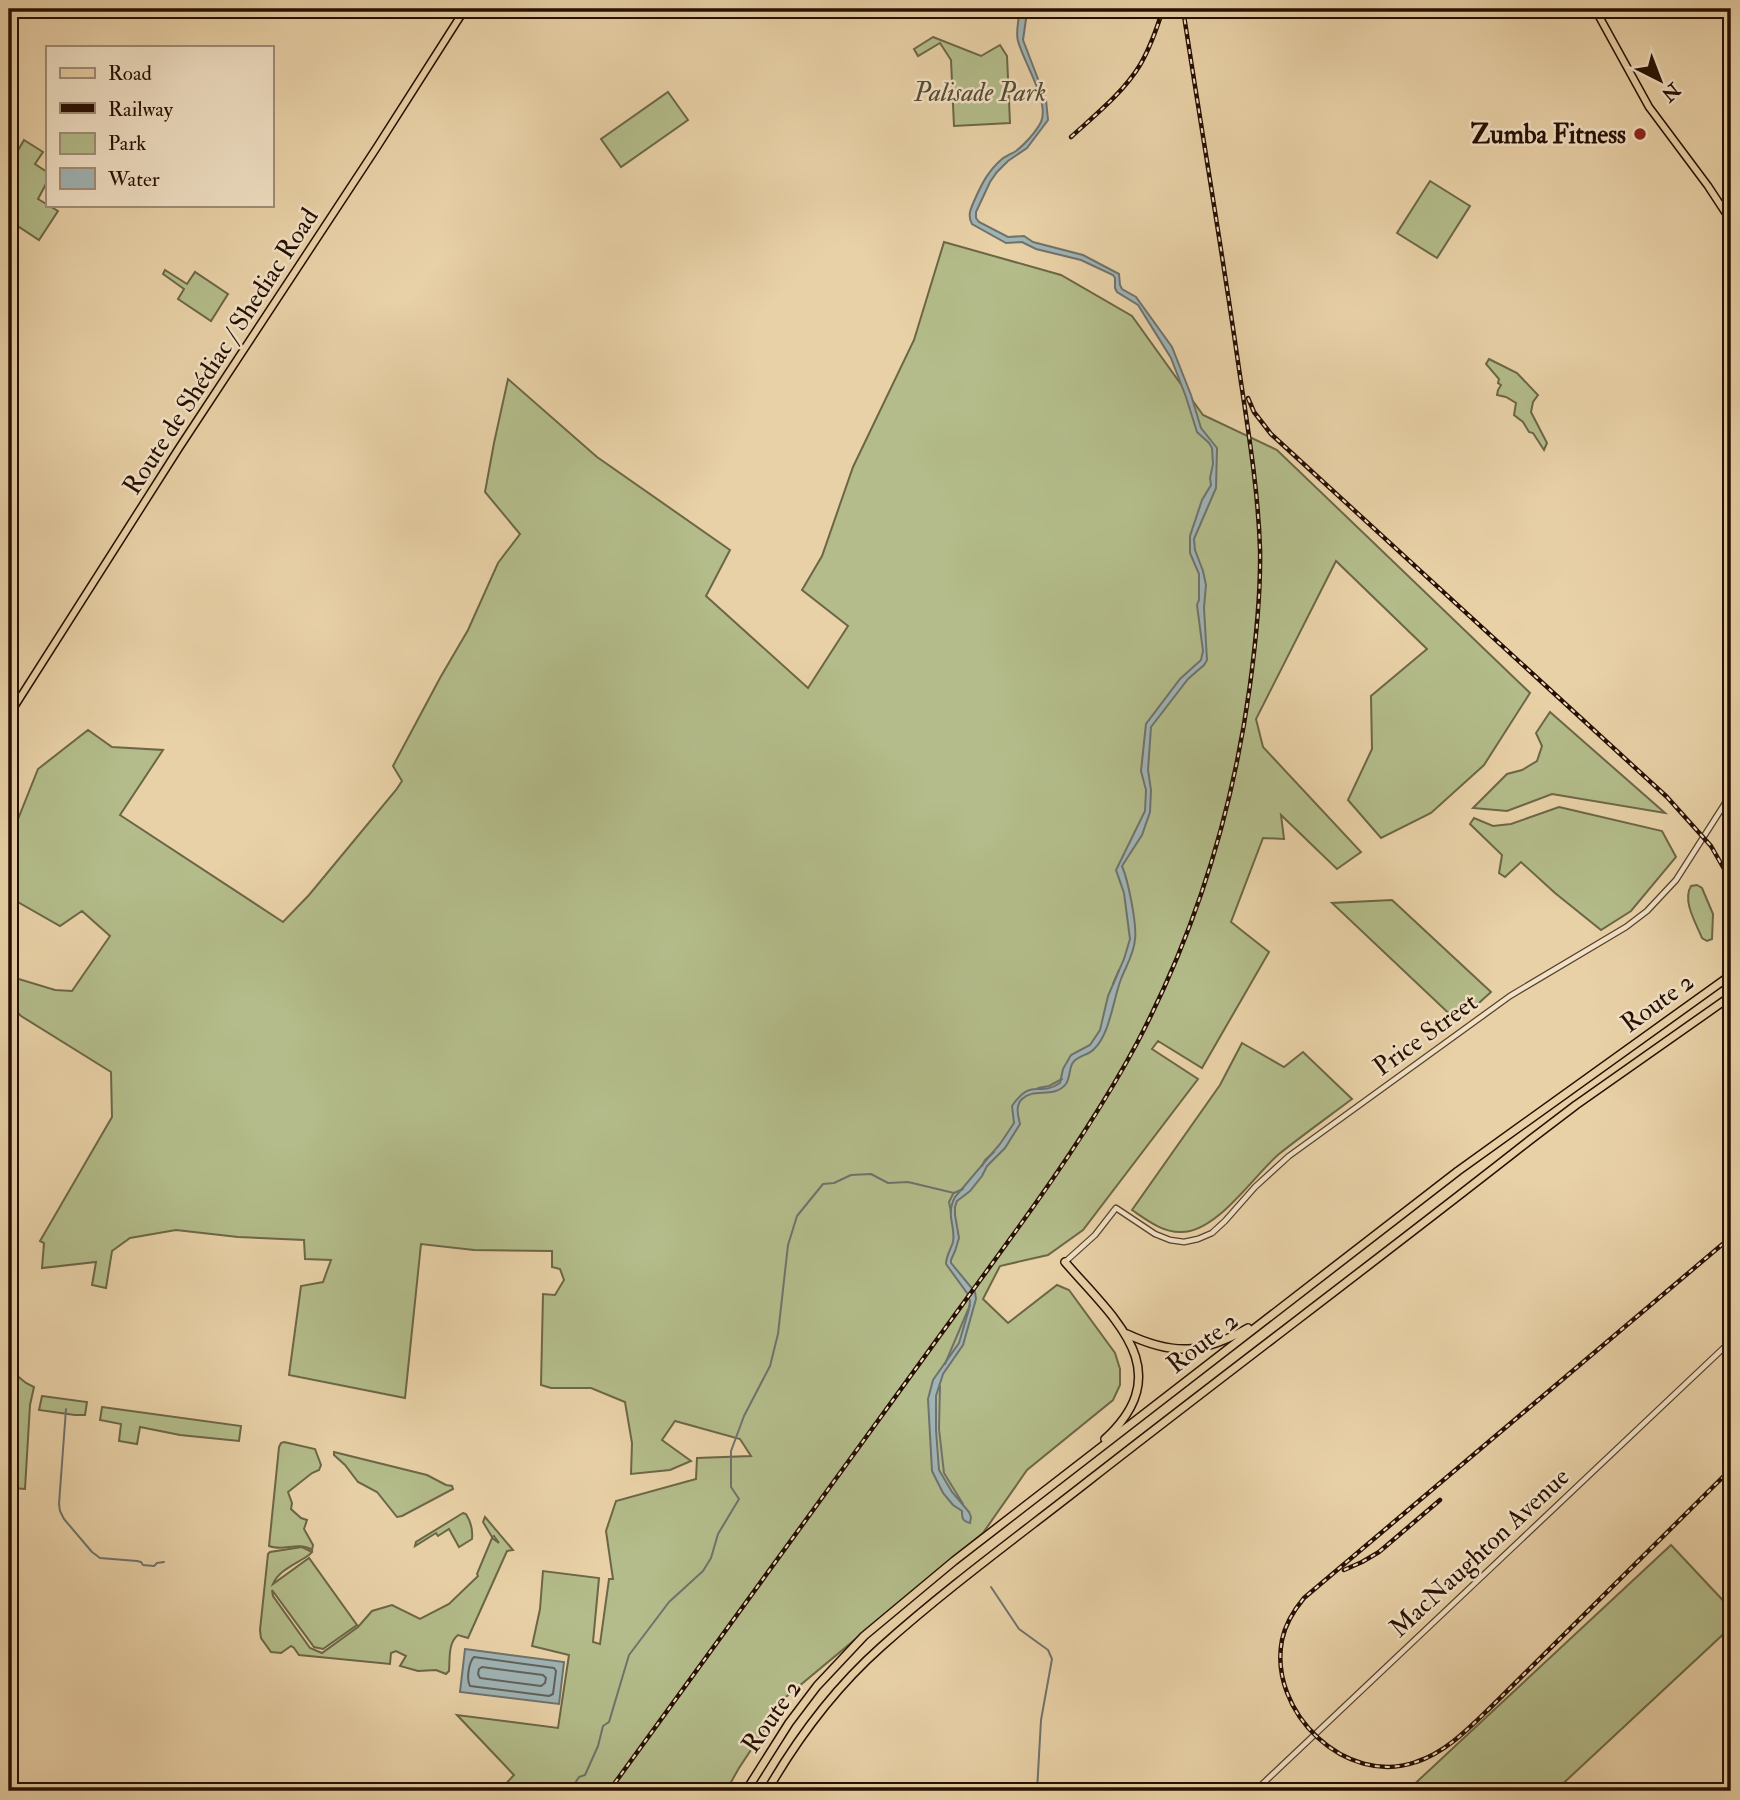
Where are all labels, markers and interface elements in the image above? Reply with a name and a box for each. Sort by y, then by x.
legend [46,46,273,206]
north arrow [1624,46,1694,116]
text: Road [108,60,153,87]
park label: Palisade Park [913,77,1046,109]
text: N [1656,77,1686,107]
text: Railway [108,96,174,123]
place label: Zumba Fitness [1471,119,1626,151]
marker: Zumba Fitness [1632,126,1648,142]
text: Park [108,130,146,157]
text: Water [107,166,160,193]
street label: Route de Shédiac / Shediac Road [116,202,326,501]
street label: Route 2 [1615,966,1700,1040]
street label: Price Street [1367,986,1484,1083]
street label: Route 2 [1160,1305,1245,1381]
street label: MacNaughton Avenue [1383,1461,1576,1644]
street label: Route 2 [735,1674,808,1759]

